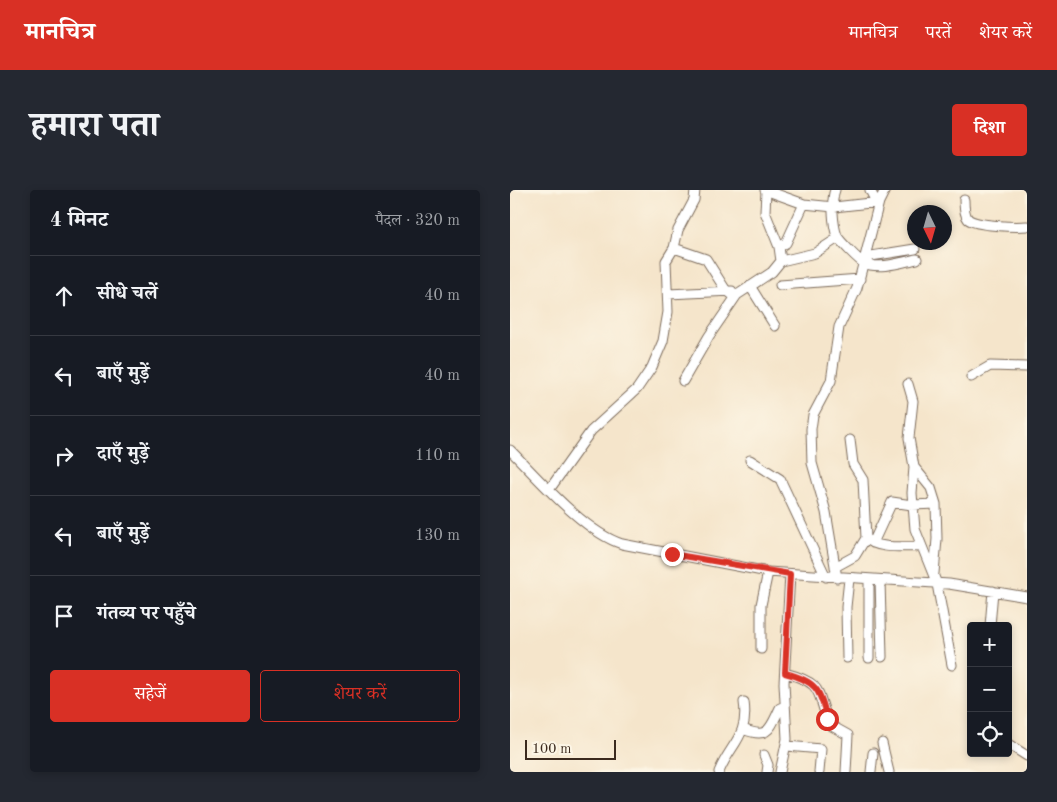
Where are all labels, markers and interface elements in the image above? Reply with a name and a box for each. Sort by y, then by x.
text: मानचित्र [25,21,95,45]
text: मानचित्र [849,24,898,42]
text: परतें [926,24,951,42]
text: शेयर करें [979,24,1032,42]
button: दिशा [952,104,1027,156]
text: हमारा पता [30,109,159,144]
north arrow [907,205,952,250]
text: 4 मिनट [50,210,108,231]
text: पैदल · 320 m [375,213,460,229]
icon: ahead [50,282,78,310]
text: सीधे चलें [97,285,157,304]
text: 40 m [424,288,460,304]
icon: left [50,362,78,390]
text: बाएँ मुड़ें [97,365,149,384]
text: 40 m [424,368,460,384]
icon: right [50,442,78,470]
text: दाएँ मुड़ें [97,445,149,464]
text: 110 m [415,448,460,464]
icon: left [50,522,78,550]
text: बाएँ मुड़ें [97,525,149,544]
text: 130 m [415,528,460,544]
route end [661,543,684,566]
icon: arrive [50,602,78,630]
text: गंतव्य पर पहुँचे [97,605,196,624]
map controls [967,622,1012,757]
button: + [967,622,1012,667]
button: − [967,667,1012,712]
button: सहेजें [50,670,250,722]
button: शेयर करें [260,670,460,722]
route start [816,708,839,731]
button: locate [967,712,1012,757]
scale bar [525,737,616,760]
text: 100 m [532,742,571,756]

